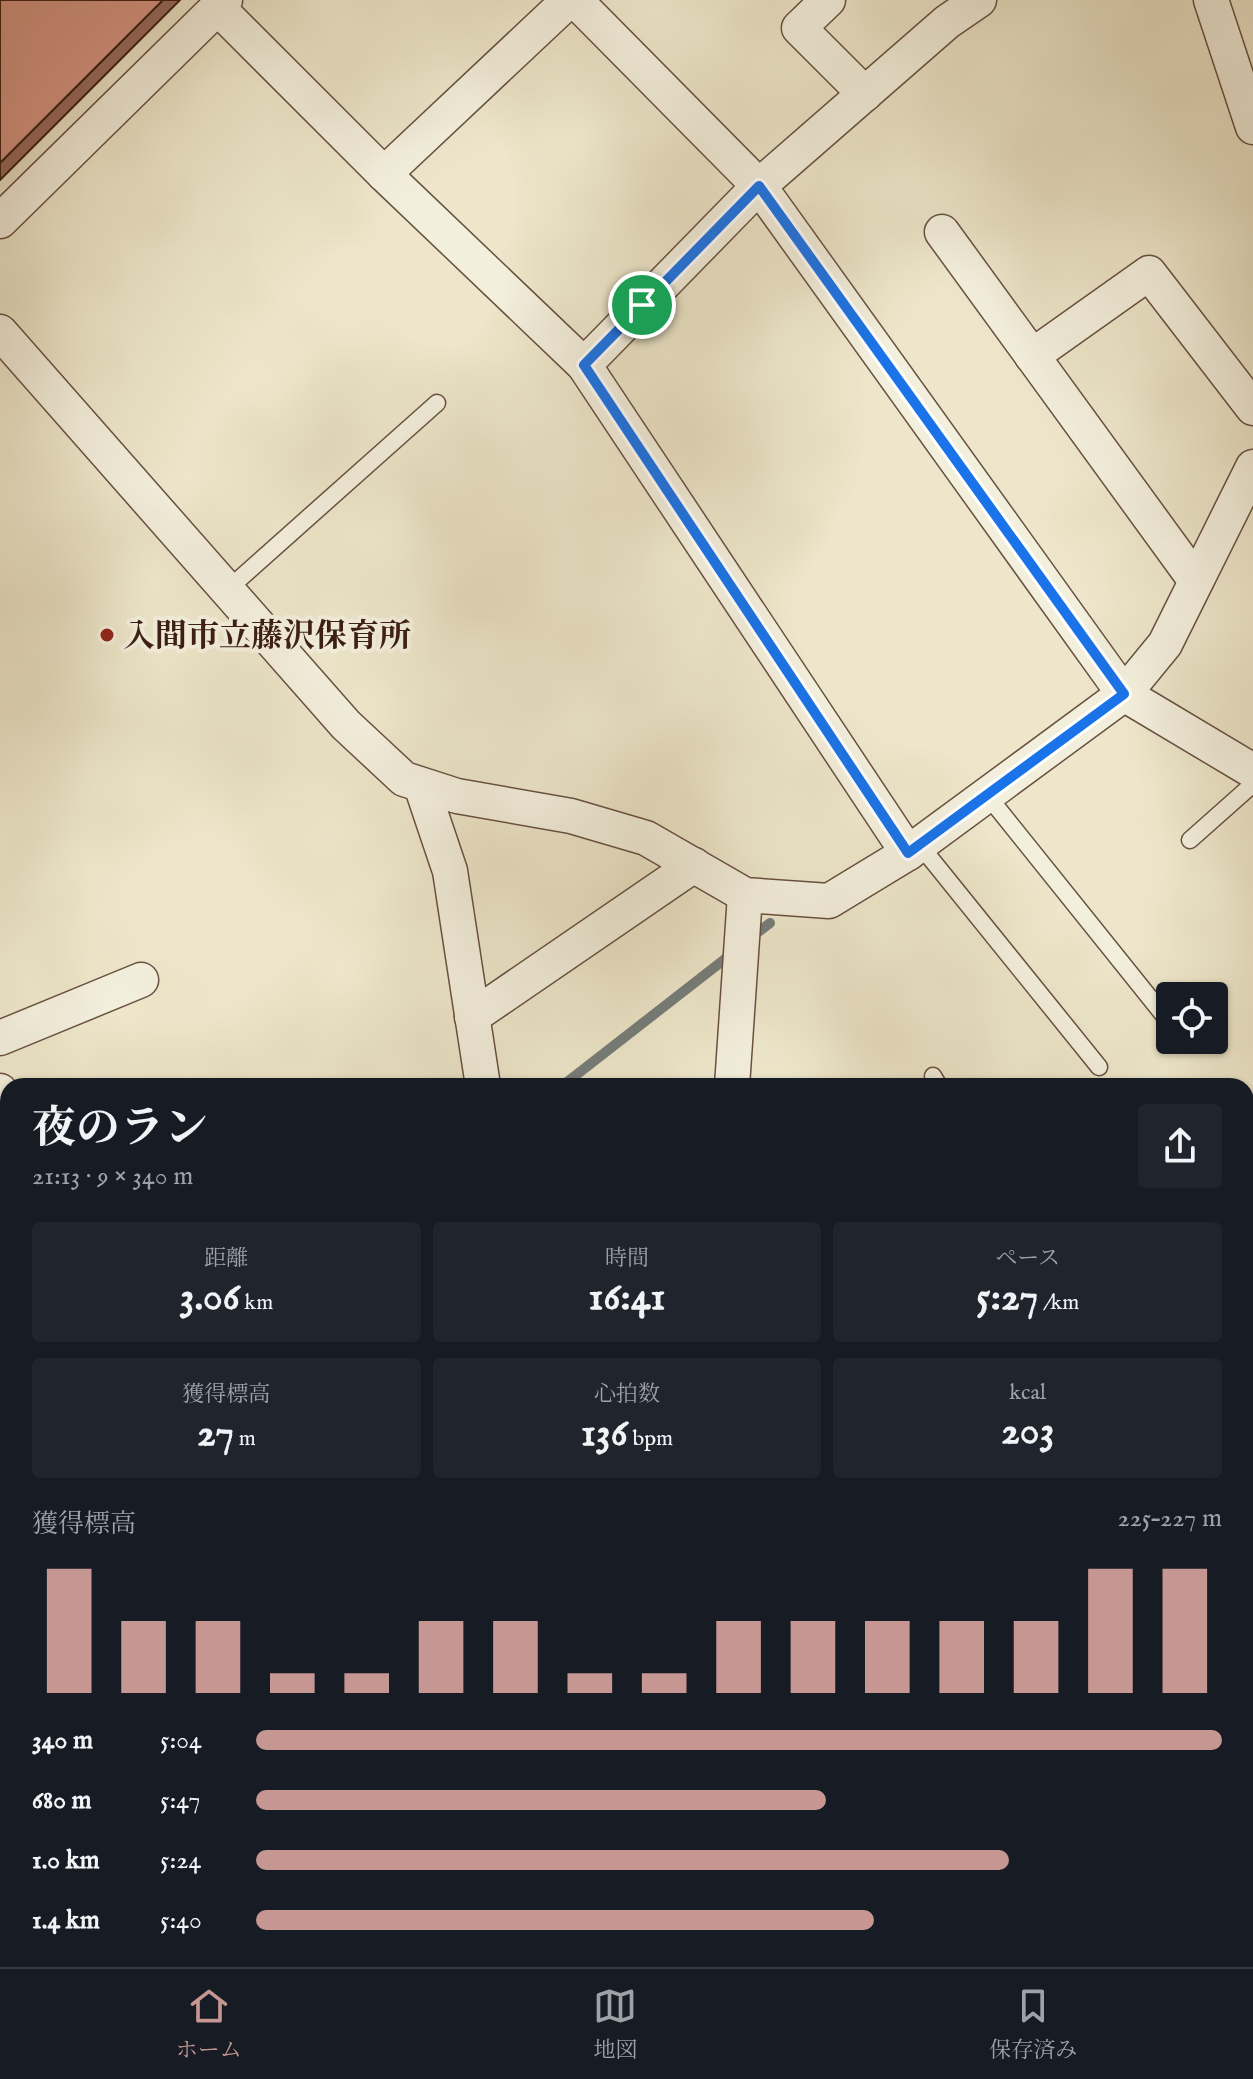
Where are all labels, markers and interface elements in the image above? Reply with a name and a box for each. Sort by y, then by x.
pin [608,271,676,339]
icon: arrive [620,283,664,327]
place label: 入間市立藤沢保育所 [123,617,411,658]
marker: 入間市立藤沢保育所 [98,626,116,644]
map controls [1156,982,1228,1054]
button: locate [1156,982,1228,1054]
text: 夜のラン [32,1102,208,1158]
button: share [1138,1104,1222,1188]
text: 21:13 · 9 × 340 m [32,1160,193,1193]
text: 距離 [204,1245,248,1273]
text: 時間 [605,1245,649,1273]
text: ペース [995,1245,1060,1273]
text: 3.06 [180,1273,240,1324]
text: 16:41 [589,1273,665,1324]
text: 5:27 [976,1273,1038,1324]
text: km [240,1289,273,1317]
text: /km [1038,1289,1079,1317]
text: kcal [1009,1379,1046,1407]
text: 獲得標高 [182,1381,270,1409]
text: 心拍数 [594,1381,660,1409]
text: 203 [1001,1407,1054,1458]
text: 27 [197,1409,234,1460]
text: 136 [581,1409,628,1460]
text: m [234,1425,256,1453]
text: bpm [628,1425,673,1453]
text: 225–227 m [1118,1502,1222,1535]
text: 獲得標高 [32,1508,136,1541]
text: 340 m [32,1724,93,1757]
text: 5:04 [160,1724,202,1757]
text: 680 m [32,1784,92,1817]
text: 5:47 [160,1784,200,1817]
text: 1.0 km [32,1844,100,1877]
text: 5:24 [160,1844,201,1877]
text: 1.4 km [32,1904,100,1937]
text: 5:40 [160,1904,202,1937]
tab: ホーム [176,1984,242,2065]
tab: 地図 [593,1984,637,2065]
tab: 保存済み [989,1984,1077,2065]

